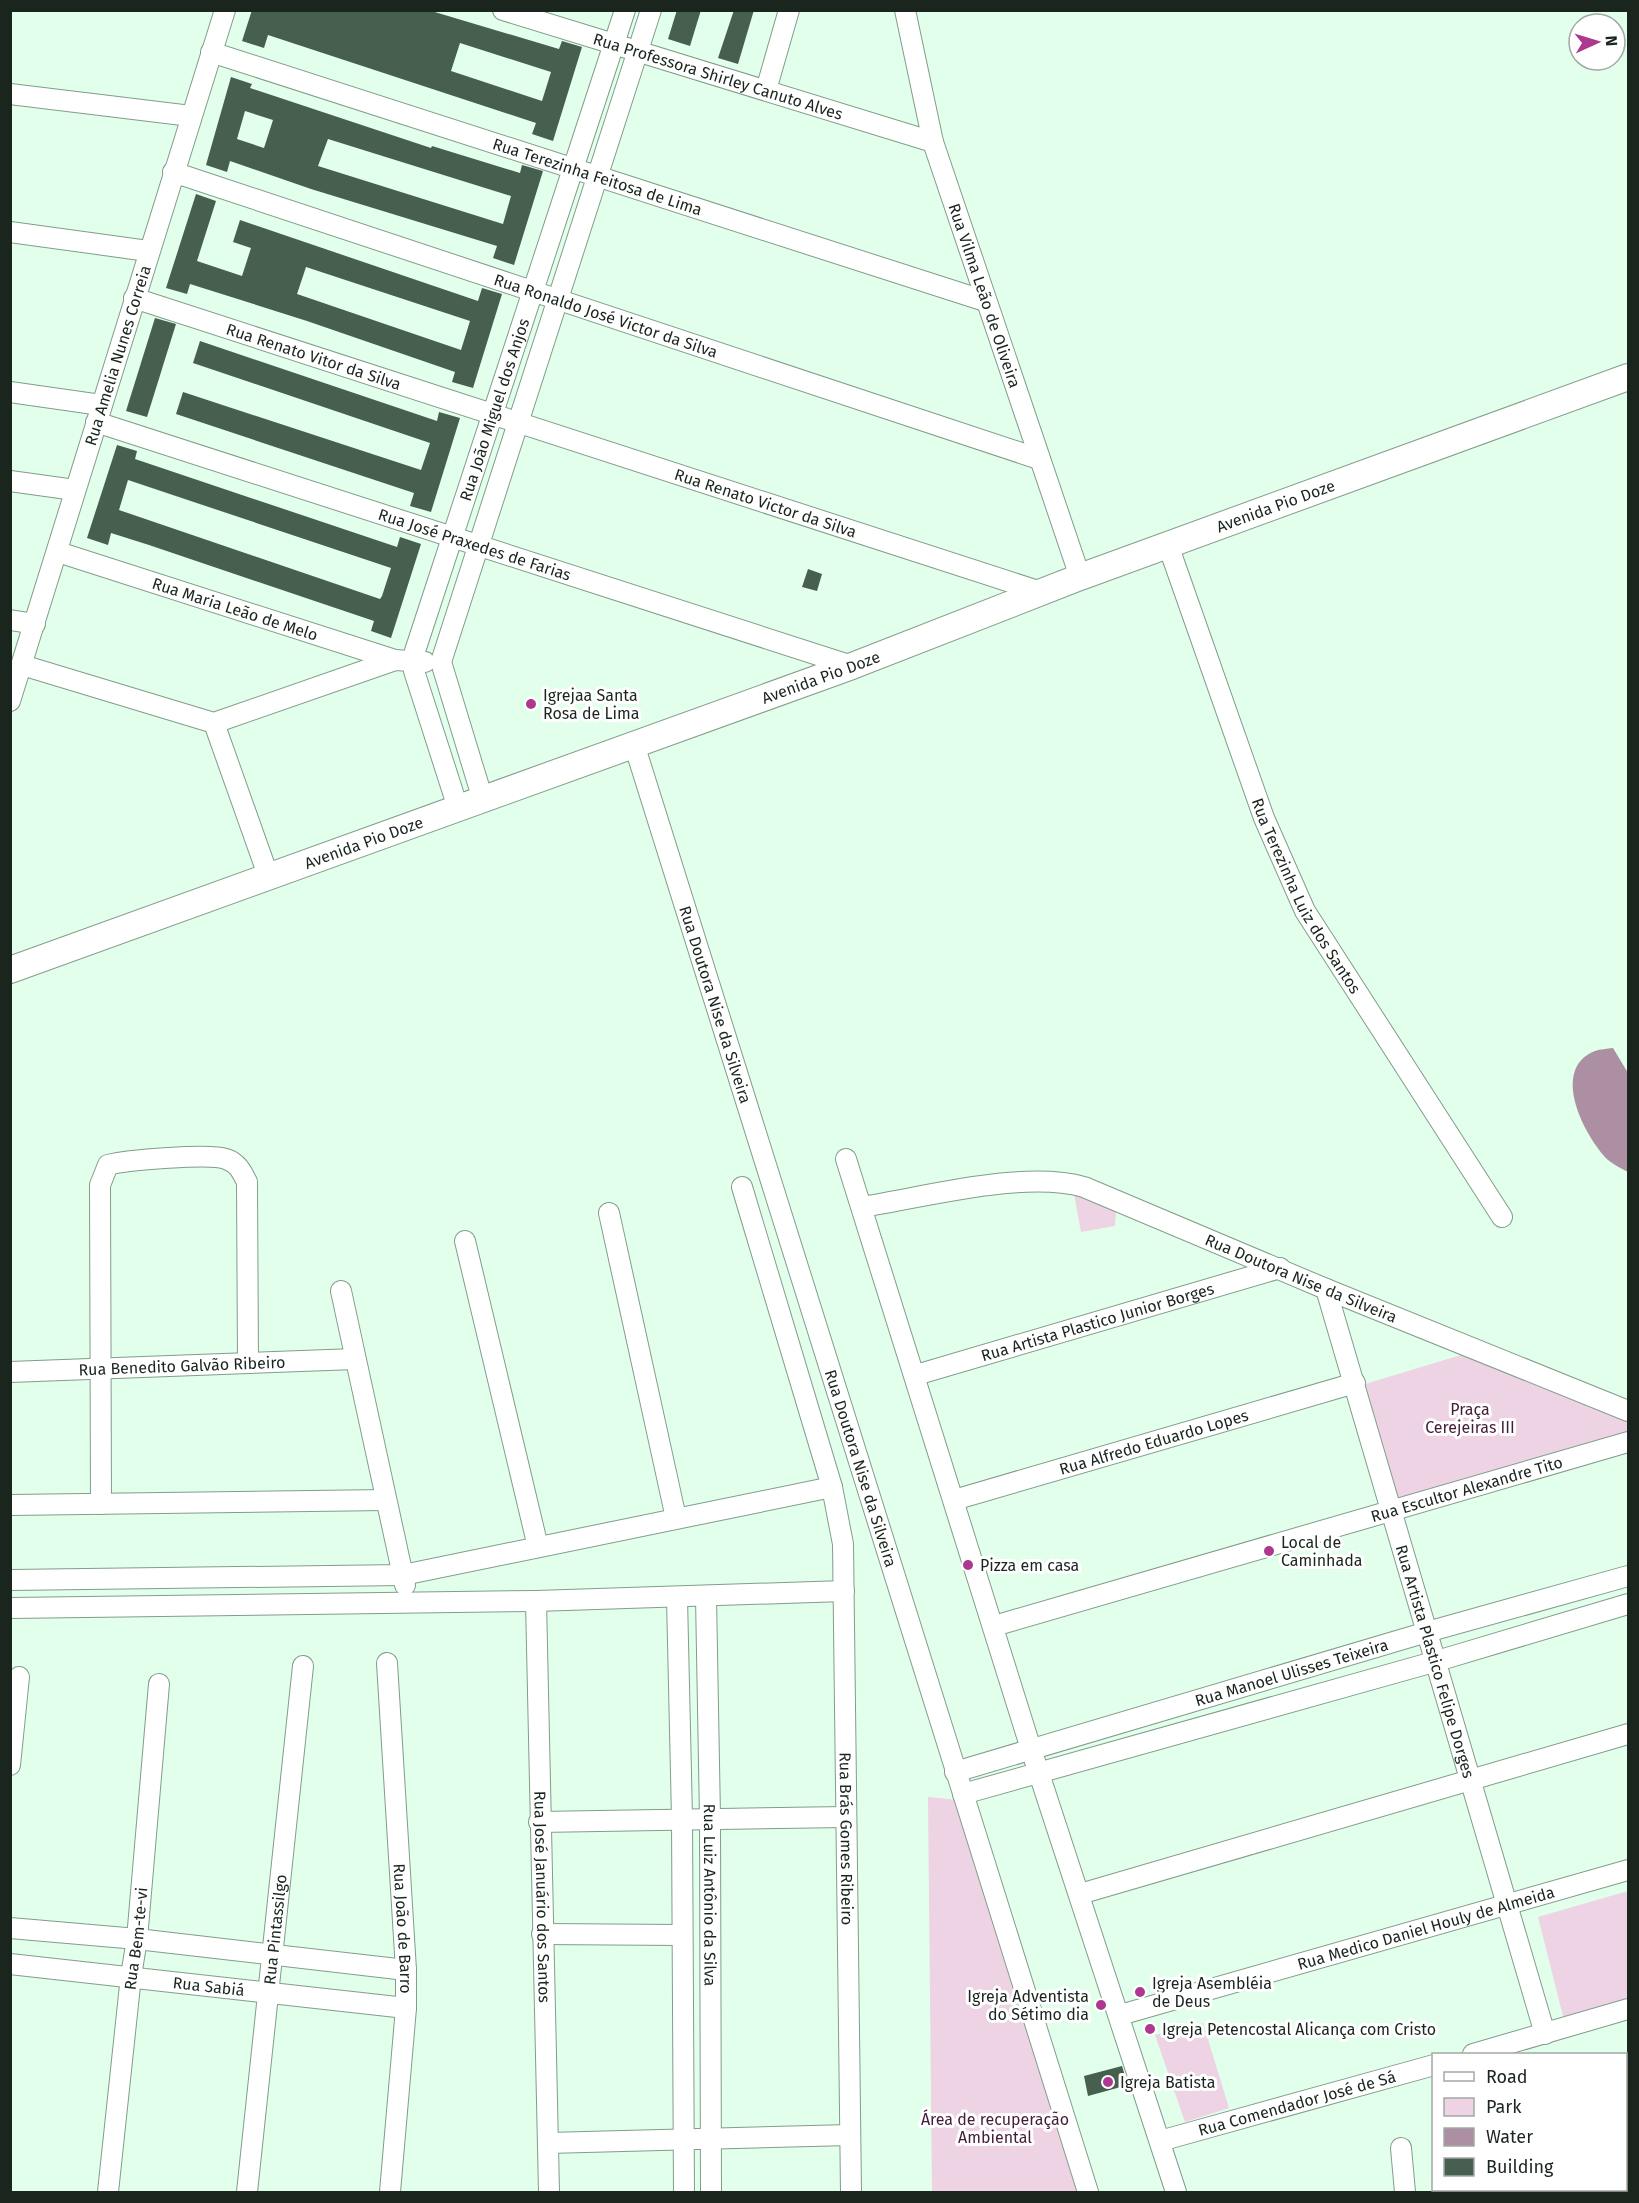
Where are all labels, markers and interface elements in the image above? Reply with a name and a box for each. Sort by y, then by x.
north arrow [1567,12,1627,72]
street label: Rua Professora Shirley Canuto Alves [591,29,845,123]
text: N [1602,35,1621,47]
street label: Rua Terezinha Feitosa de Lima [490,134,705,219]
street label: Rua Vilma Leão de Oliveira [945,201,1025,390]
street label: Rua Amelia Nunes Correia [81,263,155,448]
street label: Rua Ronaldo José Victor da Silva [492,270,720,361]
street label: Rua João Miguel dos Anjos [455,316,533,503]
street label: Rua Renato Vitor da Silva [224,319,404,394]
street label: Rua Renato Victor da Silva [672,464,859,541]
street label: Avenida Pio Doze [1214,475,1337,536]
street label: Rua José Praxedes de Farias [376,504,573,584]
street label: Rua Maria Leão de Melo [150,573,320,644]
street label: Avenida Pio Doze [759,647,883,707]
place label: Igrejaa Santa Rosa de Lima [543,686,639,723]
marker: Igrejaa Santa Rosa de Lima [524,697,538,711]
street label: Rua Terezinha Luiz dos Santos [1248,795,1365,997]
street label: Avenida Pio Doze [302,812,426,872]
street label: Rua Doutora Nise da Silveira [676,903,756,1106]
street label: Rua Doutora Nise da Silveira [1202,1230,1400,1326]
street label: Rua Artista Plastico Junior Borges [979,1278,1216,1365]
street label: Rua Benedito Galvão Ribeiro [78,1352,286,1379]
street label: Rua Doutora Nise da Silveira [821,1367,901,1569]
park label: Praça Cerejeiras III [1425,1400,1515,1437]
street label: Rua Alfredo Eduardo Lopes [1057,1405,1251,1478]
street label: Rua Escultor Alexandre Tito [1368,1452,1565,1526]
place label: Local de Caminhada [1281,1533,1362,1570]
street label: Rua Artista Plastico Felipe Dorges [1392,1542,1479,1780]
marker: Local de Caminhada [1262,1544,1276,1558]
place label: Pizza em casa [980,1556,1079,1575]
marker: Pizza em casa [961,1558,975,1572]
street label: Rua Manoel Ulisses Teixeira [1193,1635,1390,1710]
street label: Rua Brás Gomes Ribeiro [836,1752,857,1925]
street label: Rua José Januário dos Santos [531,1791,554,2003]
street label: Rua Luiz Antônio da Silva [700,1804,720,1986]
street label: Rua João de Barro [390,1863,416,1994]
street label: Rua Pintassilgo [260,1873,290,1986]
street label: Rua Medico Daniel Houly de Almeida [1295,1882,1557,1973]
street label: Rua Bem-te-vi [120,1886,151,1991]
street label: Rua Sabiá [172,1973,246,2000]
place label: Igreja Asembléia de Deus [1152,1974,1272,2011]
marker: Igreja Asembléia de Deus [1133,1985,1147,1999]
place label: Igreja Adventista do Sétimo dia [967,1987,1089,2024]
marker: Igreja Adventista do Sétimo dia [1094,1998,1108,2012]
place label: Igreja Petencostal Alicança com Cristo [1162,2020,1436,2040]
marker: Igreja Petencostal Alicança com Cristo [1143,2022,1157,2036]
legend [1432,2053,1627,2191]
text: Road [1486,2066,1528,2088]
street label: Rua Comendador José de Sá [1196,2067,1398,2139]
place label: Igreja Batista [1120,2073,1215,2092]
marker: Igreja Batista [1101,2075,1115,2089]
text: Park [1486,2096,1522,2118]
park label: Área de recuperação Ambiental [921,2109,1069,2147]
text: Water [1486,2126,1533,2148]
text: Building [1486,2156,1554,2178]

